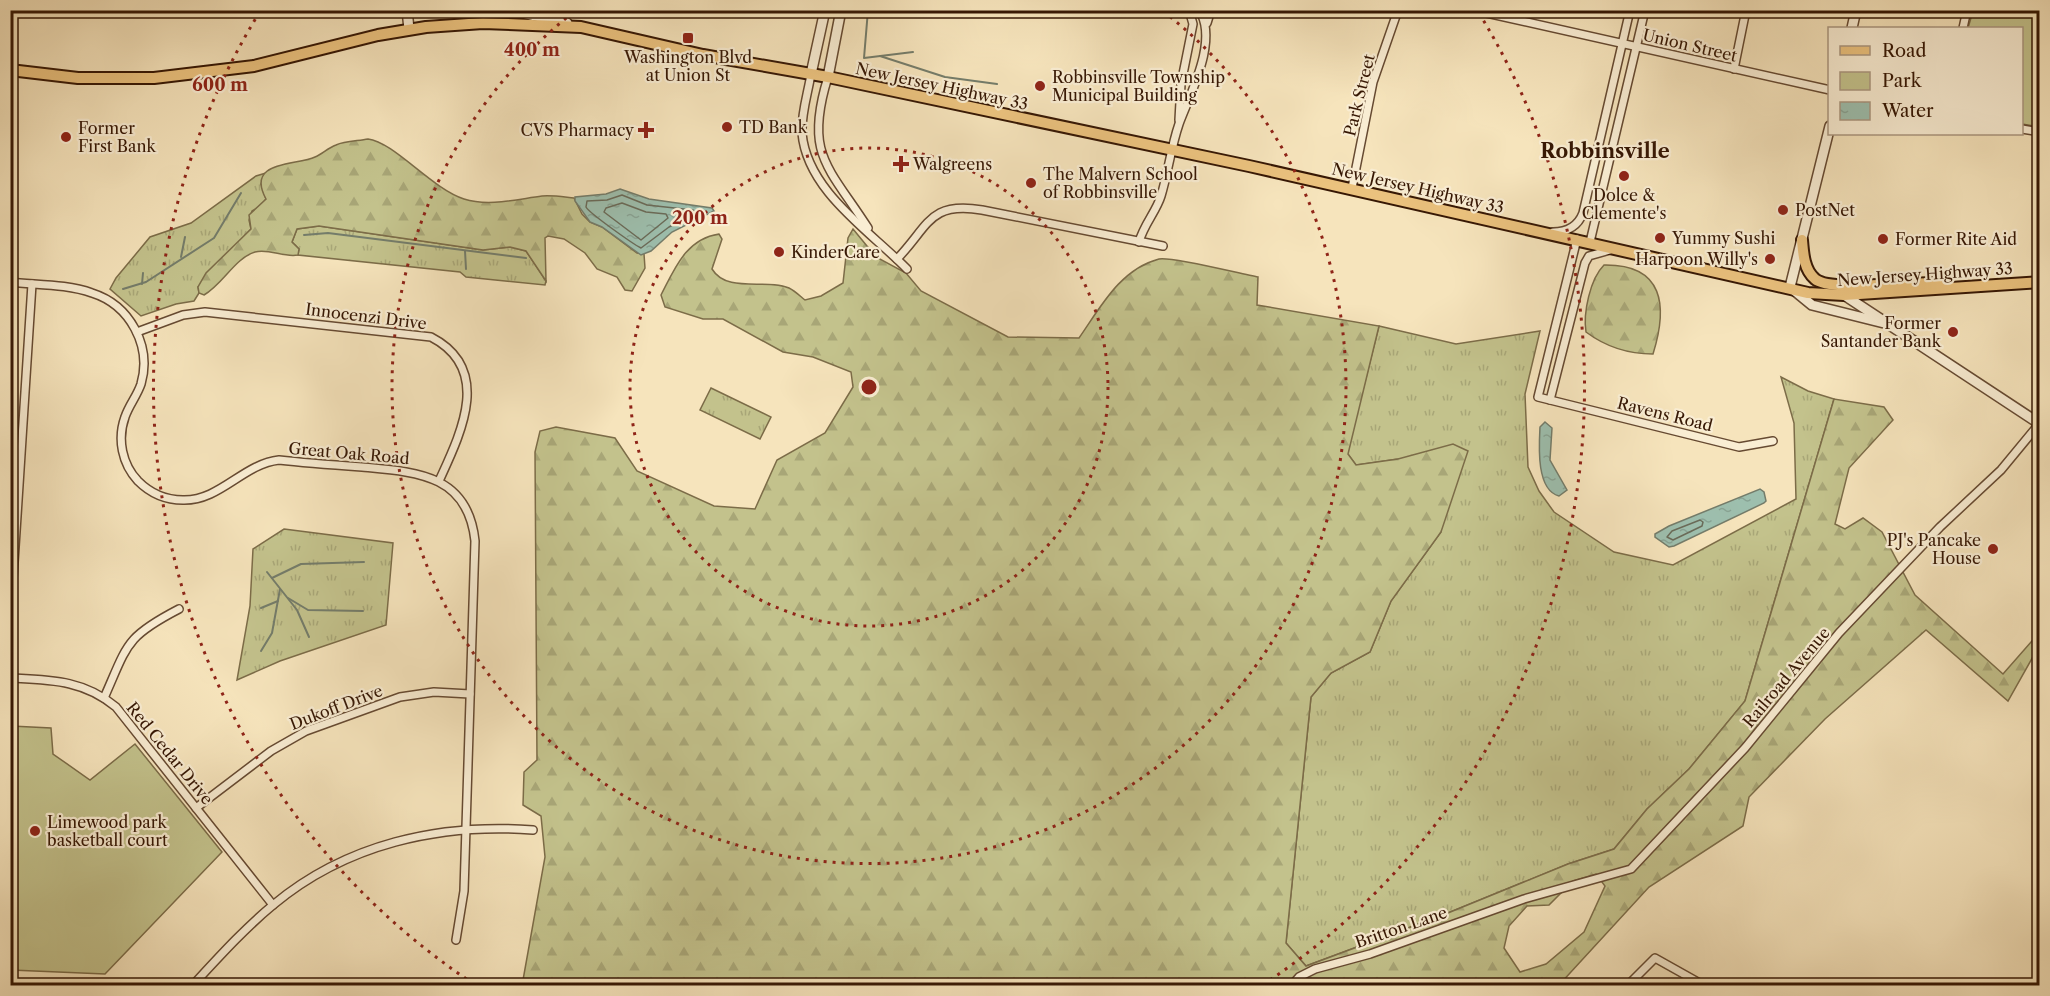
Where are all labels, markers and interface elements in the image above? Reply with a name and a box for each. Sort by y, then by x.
street label: Union Street [1641,24,1739,66]
legend [1828,27,2023,135]
marker: Washington Blvd at Union St [681,31,695,45]
text: 400 m [504,39,560,61]
text: Road [1882,40,1927,62]
place label: Washington Blvd at Union St [623,47,752,85]
street label: Park Street [1339,51,1379,138]
street label: New Jersey Highway 33 [854,58,1030,114]
place label: Robbinsville Township Municipal Building [1052,67,1225,105]
text: Park [1882,70,1923,92]
text: 600 m [192,74,248,96]
marker: Robbinsville Township Municipal Building [1033,79,1047,93]
text: Water [1881,100,1934,122]
place label: TD Bank [739,117,808,137]
place label: Former First Bank [78,118,156,156]
place label: CVS Pharmacy [520,120,635,140]
marker: TD Bank [720,120,734,134]
marker: CVS Pharmacy [639,123,653,137]
marker: Former First Bank [59,130,73,144]
district label: Robbinsville [1540,139,1670,163]
place label: Walgreens [912,154,992,174]
marker: Walgreens [894,157,908,171]
street label: New Jersey Highway 33 [1330,158,1506,218]
place label: The Malvern School of Robbinsville [1043,164,1198,202]
marker: Dolce & Clemente's [1617,169,1631,183]
marker: The Malvern School of Robbinsville [1024,176,1038,190]
place label: Dolce & Clemente's [1582,185,1666,223]
place label: PostNet [1795,200,1855,220]
marker: PostNet [1776,203,1790,217]
text: 200 m [672,207,728,229]
place label: Yummy Sushi [1671,228,1775,248]
place label: Former Rite Aid [1895,229,2017,249]
marker: Yummy Sushi [1653,231,1667,245]
marker: Former Rite Aid [1876,232,1890,246]
place label: KinderCare [791,242,880,262]
marker: KinderCare [772,245,786,259]
place label: Harpoon Willy's [1635,249,1758,269]
marker: Harpoon Willy's [1763,252,1777,266]
street label: New Jersey Highway 33 [1837,258,2013,290]
street label: Innocenzi Drive [304,299,428,333]
place label: Former Santander Bank [1821,313,1942,351]
marker: Former Santander Bank [1946,325,1960,339]
centre of rings [859,377,879,397]
street label: Ravens Road [1615,392,1715,436]
street label: Great Oak Road [288,438,411,468]
place label: PJ's Pancake House [1887,530,1981,568]
marker: PJ's Pancake House [1986,542,2000,556]
street label: Railroad Avenue [1738,623,1834,731]
street label: Dukoff Drive [287,680,385,734]
street label: Red Cedar Drive [122,698,218,808]
place label: Limewood park basketball court [47,812,168,850]
marker: Limewood park basketball court [28,824,42,838]
street label: Britton Lane [1352,902,1450,952]

